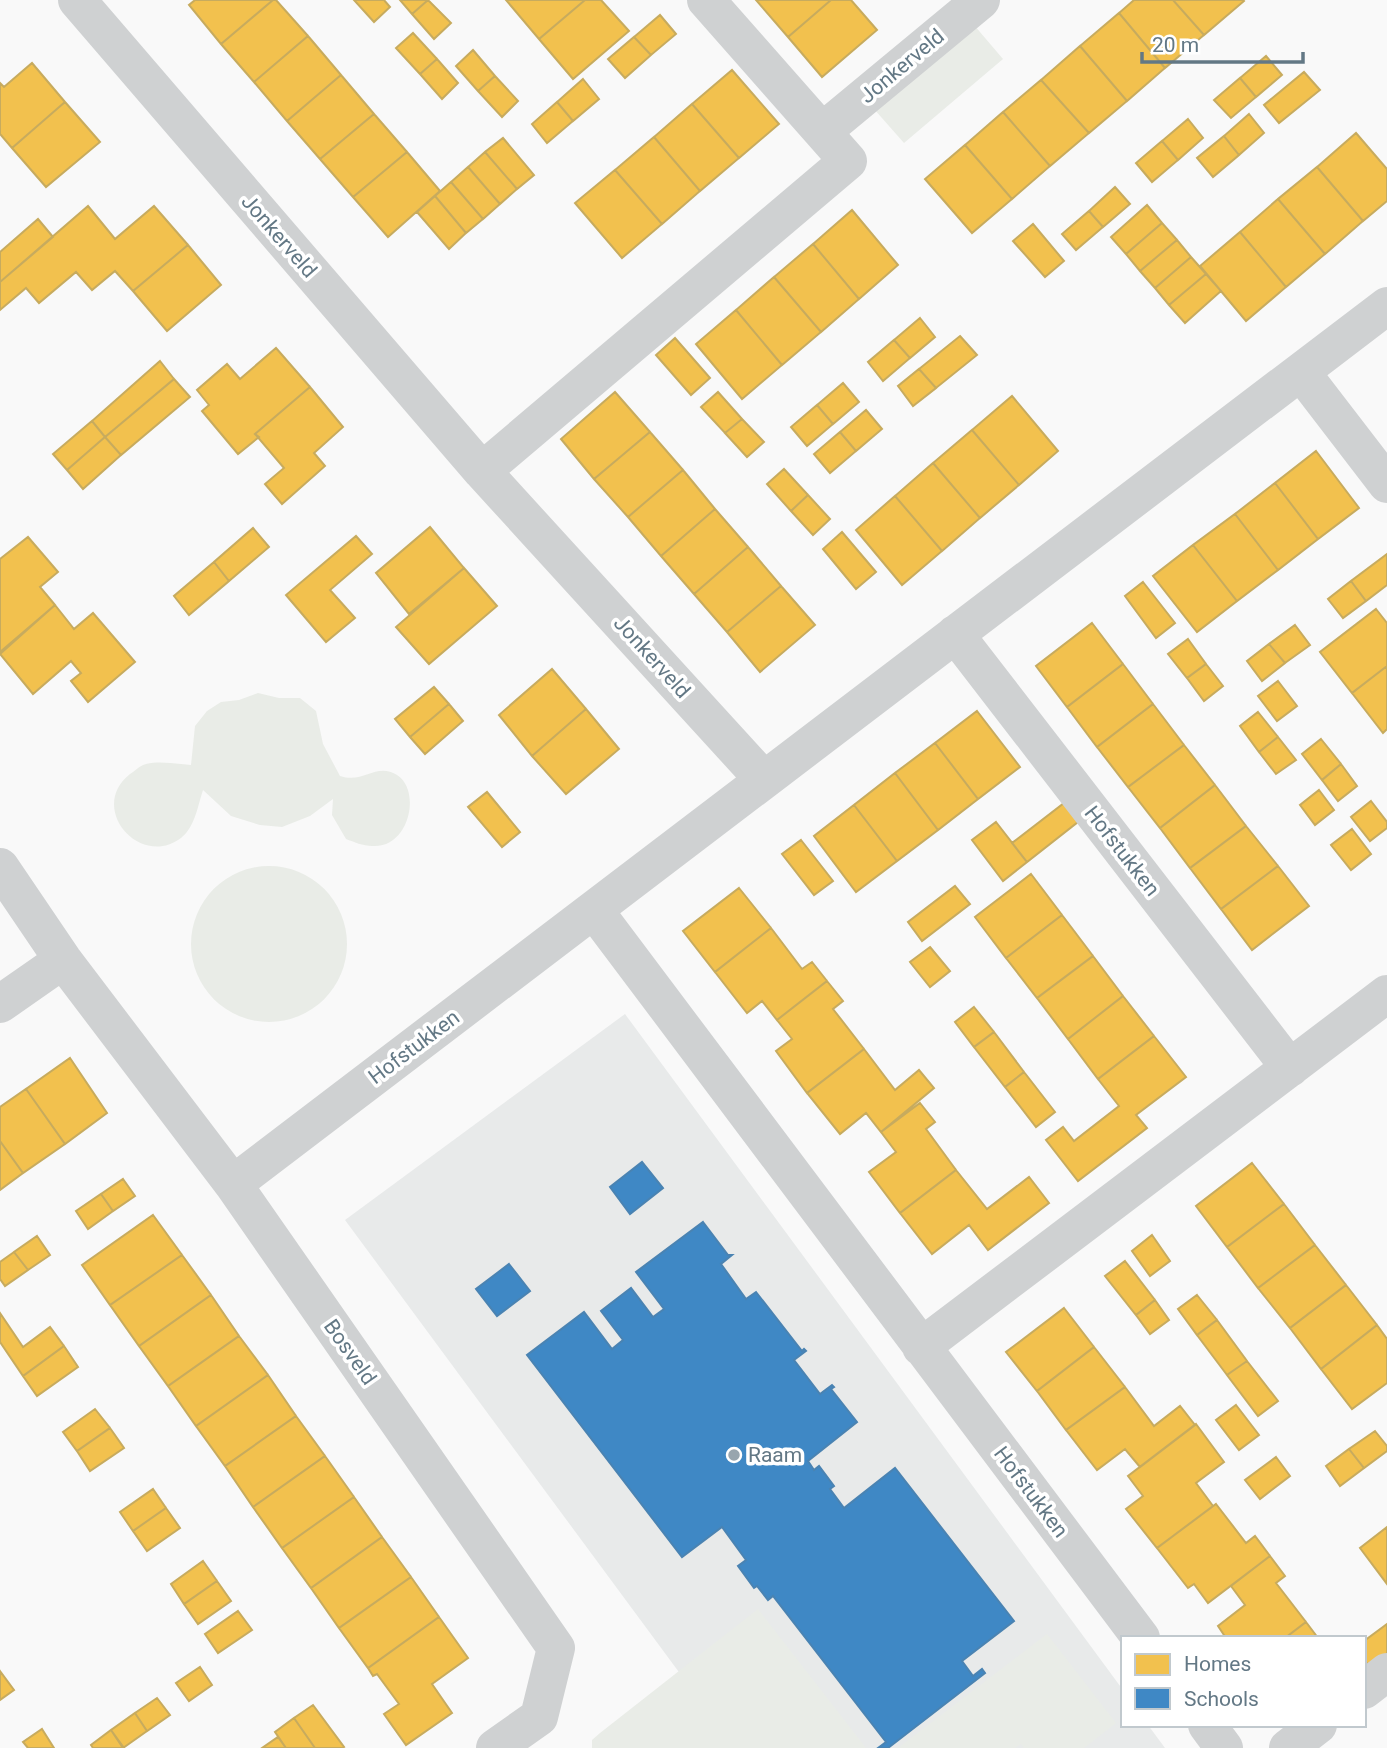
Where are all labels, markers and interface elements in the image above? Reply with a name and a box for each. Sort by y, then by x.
scale bar [1142,21,1303,65]
street label: Jonkerveld [855,24,949,108]
text: 20 m [1152,33,1199,57]
street label: Jonkerveld [236,190,322,282]
street label: Jonkerveld [609,611,695,703]
street label: Hofstukken [1079,801,1165,901]
street label: Hofstukken [364,1005,464,1089]
street label: Bosveld [319,1315,381,1389]
street label: Hofstukken [989,1442,1073,1542]
place label: Raam [748,1443,802,1467]
marker: Raam [726,1447,742,1463]
legend [1121,1636,1366,1727]
text: Homes [1184,1652,1251,1676]
text: Schools [1184,1687,1259,1711]

